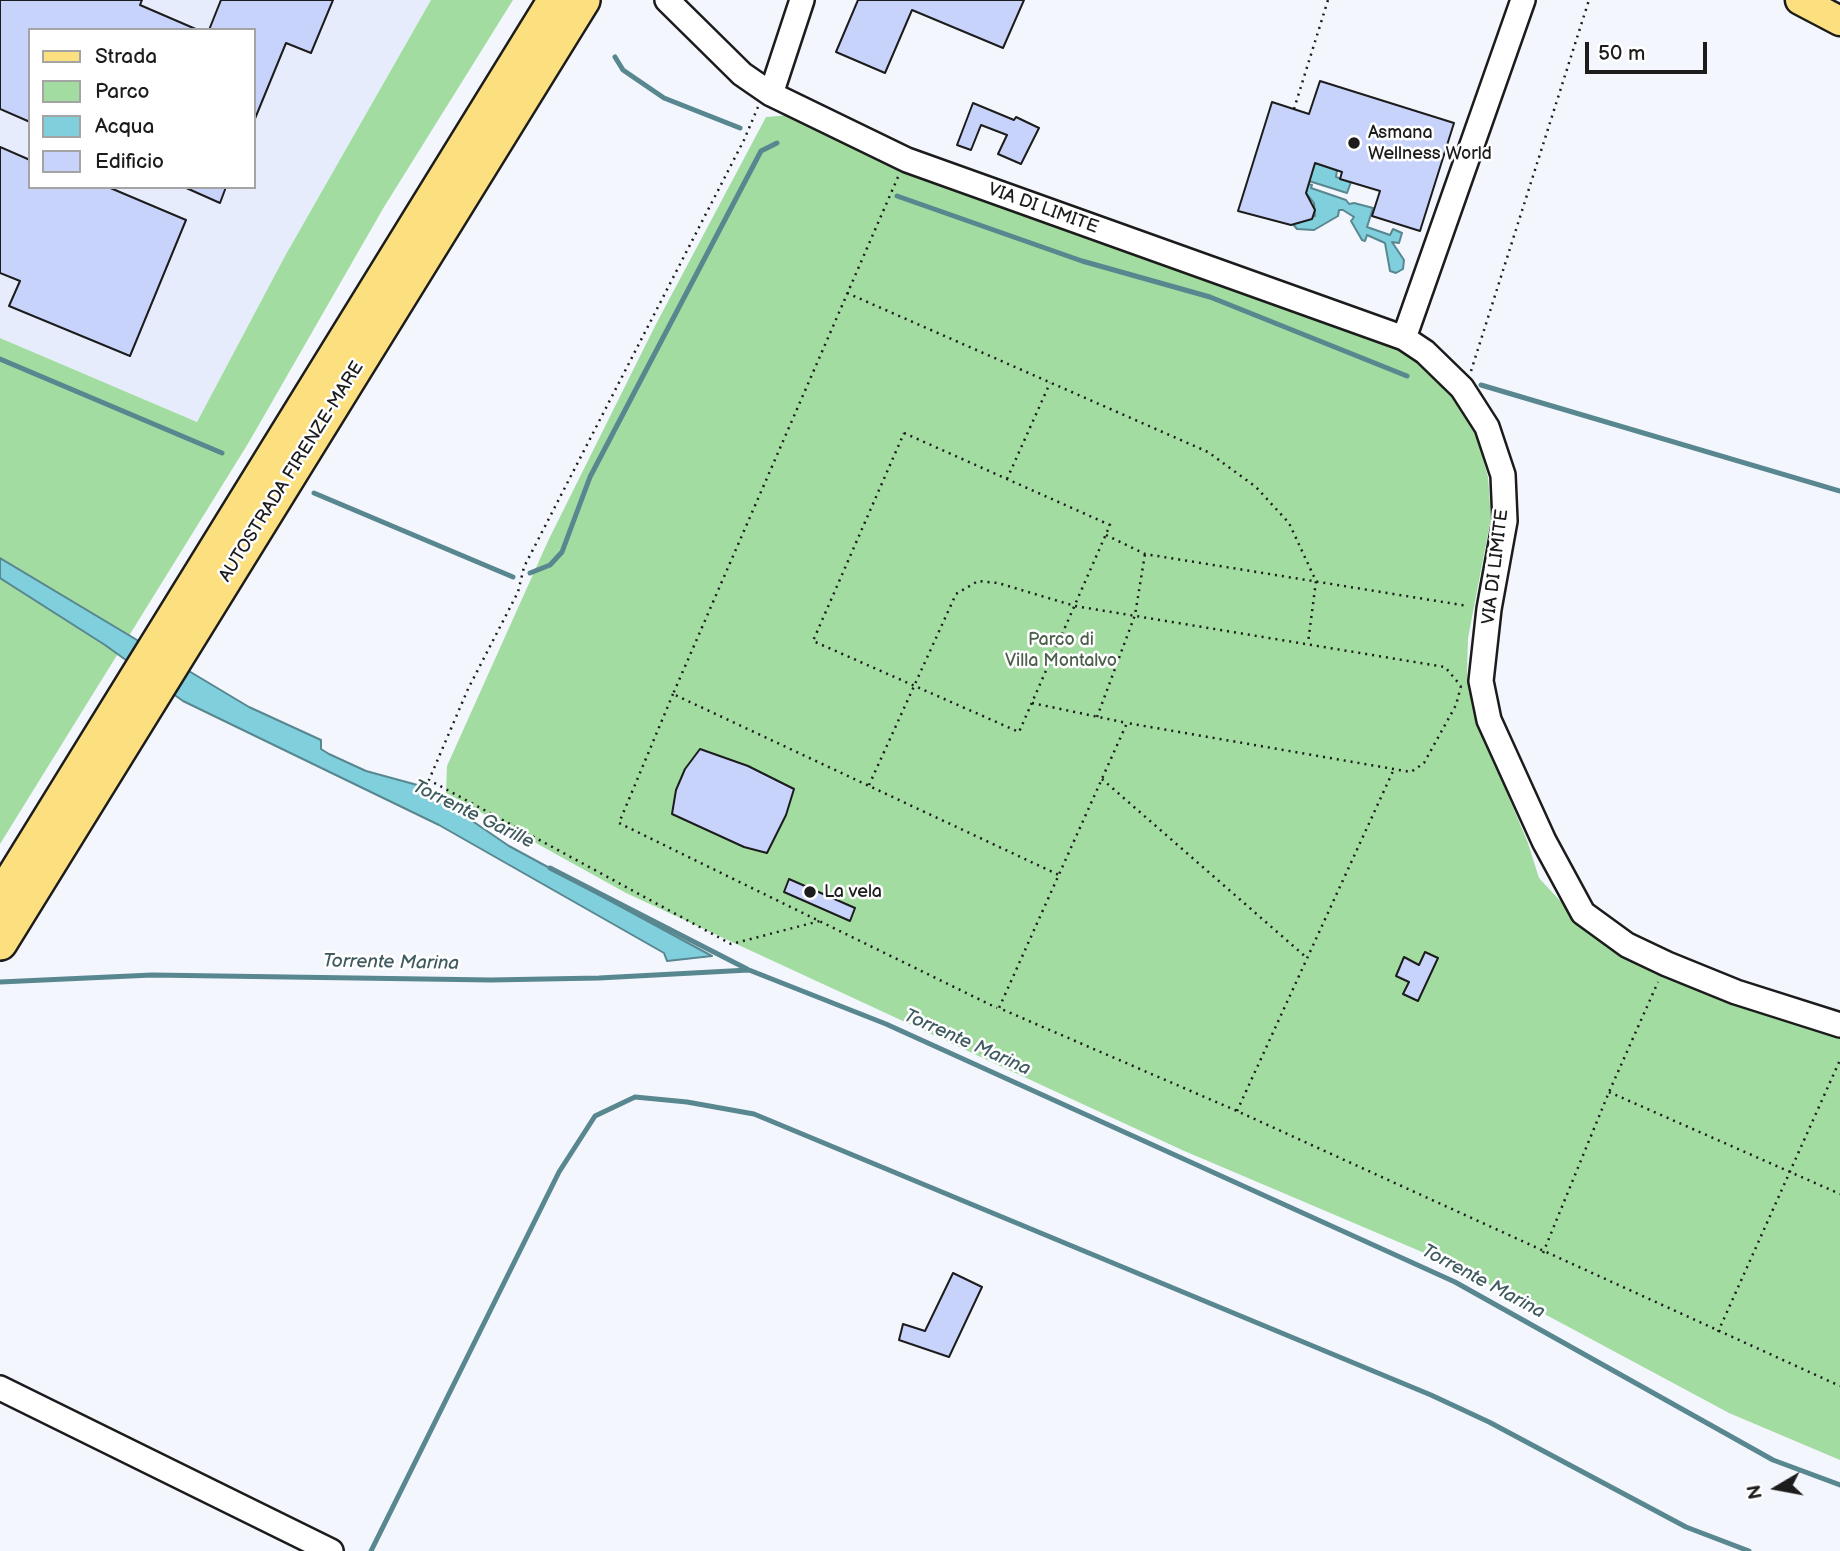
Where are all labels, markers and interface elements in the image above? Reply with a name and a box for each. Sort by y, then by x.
legend [28,28,256,189]
scale bar [1588,28,1710,72]
text: 50 m [1598,41,1645,66]
text: Strada [95,44,157,69]
text: Parco [95,79,150,104]
text: Acqua [95,114,154,139]
place label: Asmana Wellness World [1368,122,1492,164]
marker: Asmana Wellness World [1346,135,1362,151]
text: Edificio [95,149,164,174]
street label: VIA DI LIMITE [985,179,1101,239]
street label: AUTOSTRADA FIRENZE-MARE [215,358,369,586]
street label: VIA DI LIMITE [1478,508,1514,626]
park label: Parco di Villa Montalvo [1005,629,1117,672]
water label: Torrente Garille [408,776,538,854]
place label: La vela [824,881,882,903]
marker: La vela [802,884,818,900]
water label: Torrente Marina [323,950,459,976]
water label: Torrente Marina [900,1005,1034,1081]
water label: Torrente Marina [1417,1240,1549,1324]
north arrow [1742,1453,1812,1523]
text: N [1743,1483,1768,1501]

